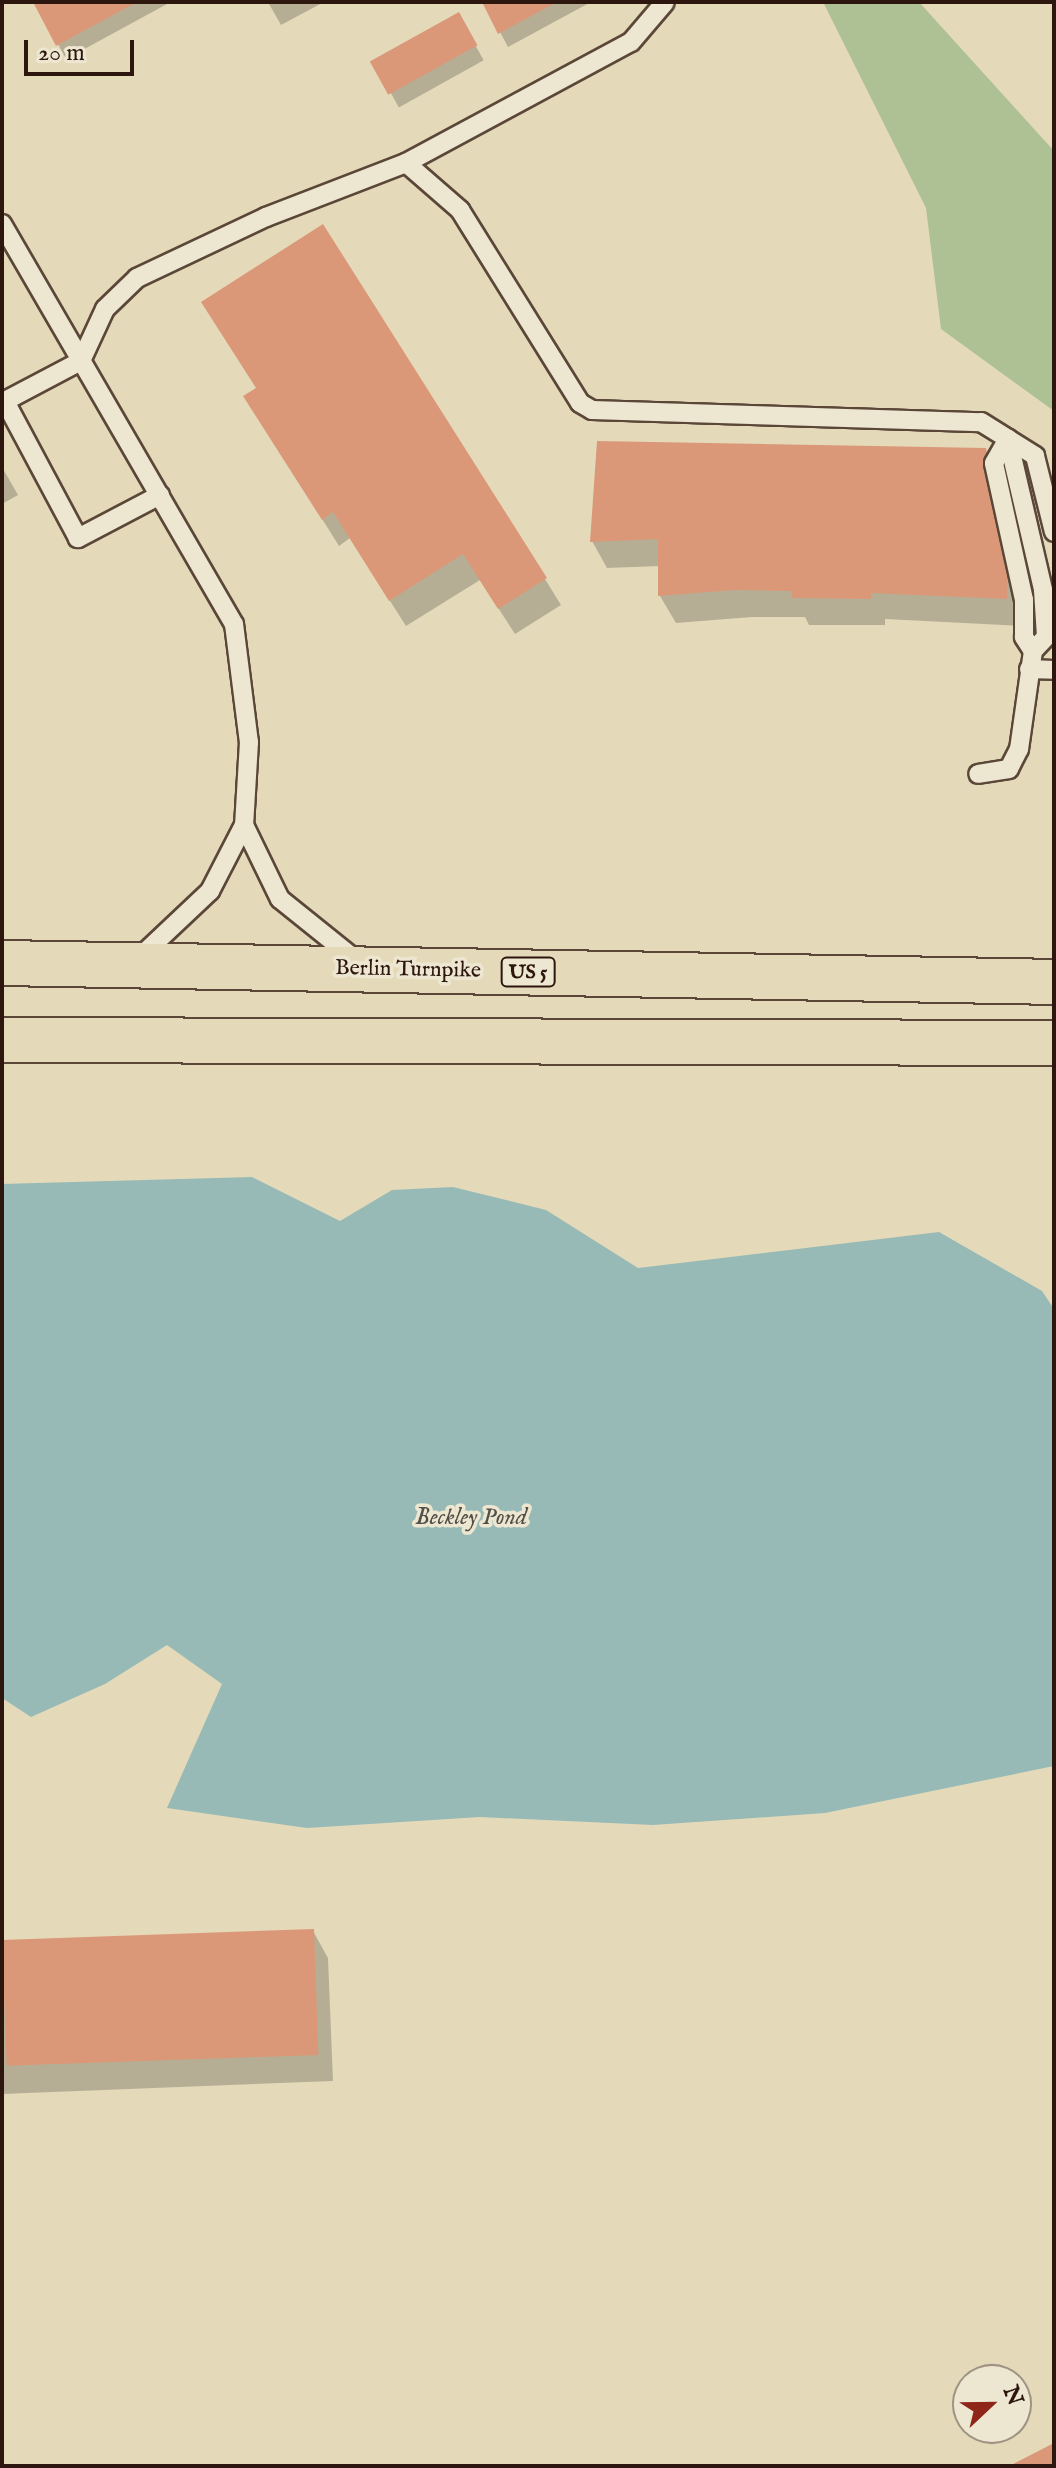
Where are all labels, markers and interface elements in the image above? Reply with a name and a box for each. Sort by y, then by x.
scale bar [28,24,138,74]
text: 20 m [38,38,85,69]
street label: Berlin Turnpike [335,956,481,984]
road number: US 5 [500,956,556,988]
water label: Beckley Pond [415,1504,527,1532]
north arrow [952,2364,1032,2444]
text: N [996,2382,1029,2410]

